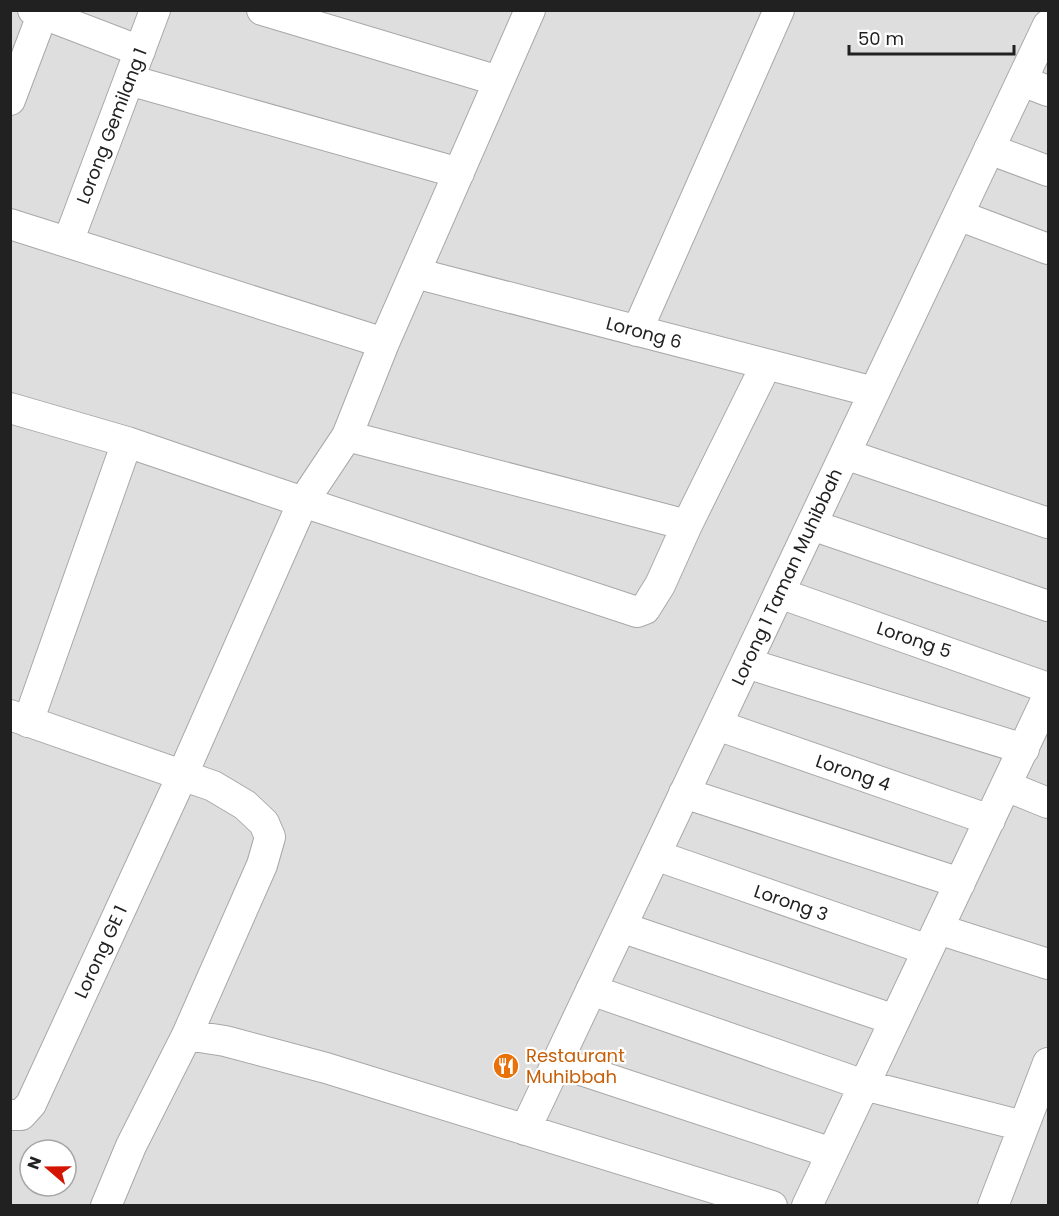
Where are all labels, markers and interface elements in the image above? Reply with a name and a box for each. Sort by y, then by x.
scale bar [849,18,1014,56]
text: 50 m [858,26,904,51]
street label: Lorong Gemilang 1 [70,44,153,207]
street label: Lorong 6 [603,310,685,355]
street label: Lorong 1 Taman Muhibbah [725,464,848,689]
street label: Lorong 5 [874,615,955,664]
street label: Lorong 4 [813,748,894,797]
street label: Lorong 3 [751,878,831,927]
street label: Lorong GE 1 [68,901,133,1002]
place label: Restaurant Muhibbah [526,1043,625,1089]
restaurant icon: Restaurant Muhibbah [491,1051,521,1081]
north arrow [18,1138,78,1198]
text: N [22,1153,47,1173]

